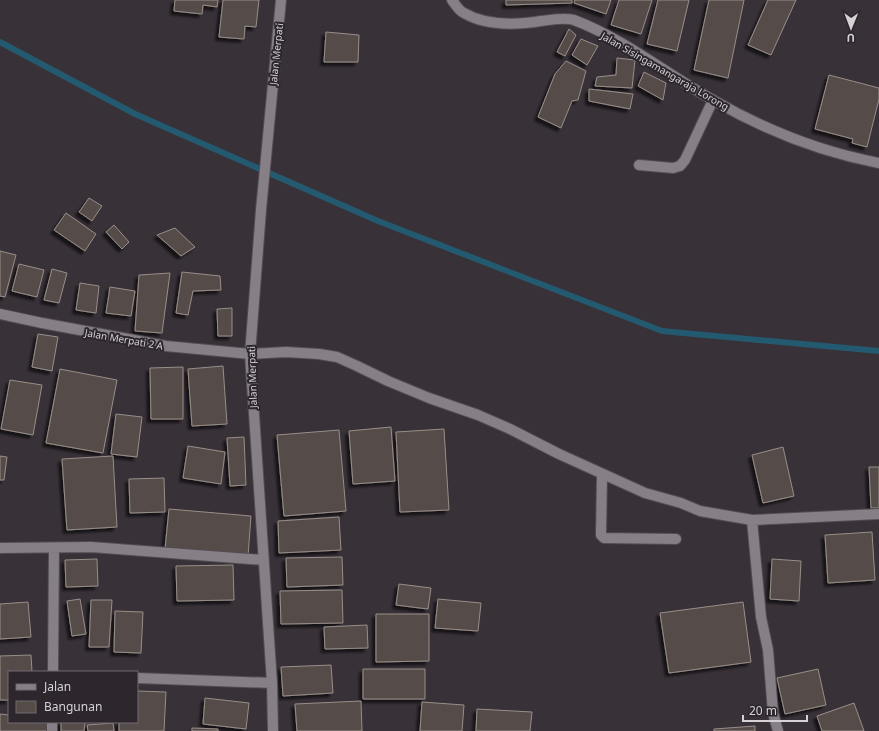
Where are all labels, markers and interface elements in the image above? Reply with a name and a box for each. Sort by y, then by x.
north arrow [831,8,871,48]
street label: Jalan Merpati [266,22,286,87]
street label: Jalan Sisingamangaraja Lorong [598,28,732,113]
text: U [847,31,855,46]
street label: Jalan Merpati 2 A [83,325,165,353]
street label: Jalan Merpati [244,346,260,409]
legend [8,671,138,723]
text: Jalan [43,678,71,695]
scale bar [743,697,807,723]
text: Bangunan [44,698,102,715]
text: 20 m [749,702,777,719]

